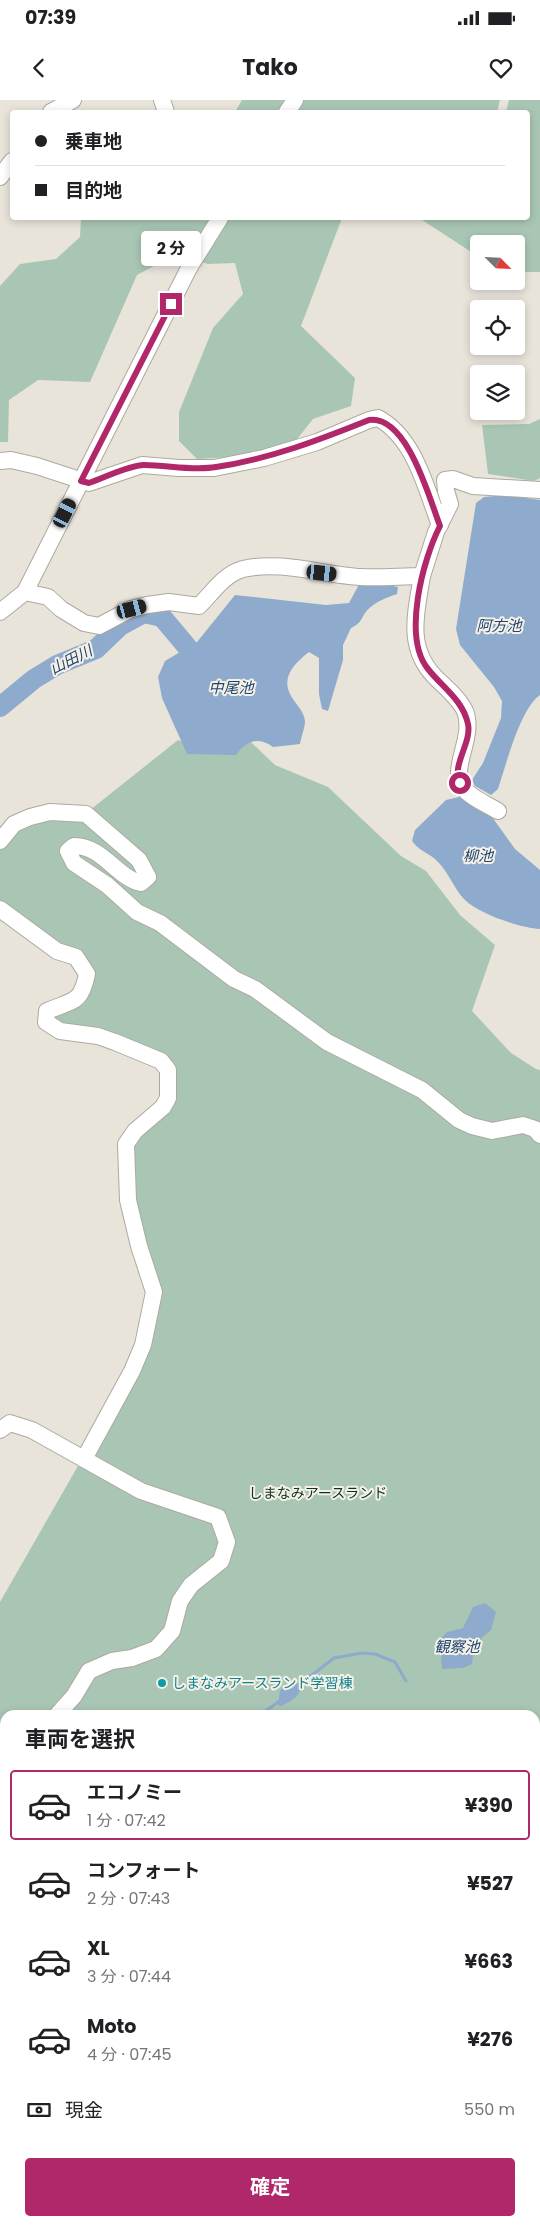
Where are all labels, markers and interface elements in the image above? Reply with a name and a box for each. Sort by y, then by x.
text: 07:39 [25,4,76,31]
text: Tako [242,52,298,83]
icon: back [25,54,53,82]
icon: heart [487,54,515,82]
text: 乗車地 [65,128,122,155]
text: 目的地 [65,177,122,204]
callout: 2 分 [141,232,201,266]
north arrow [470,235,525,290]
map controls [470,235,525,420]
text: 2 分 [157,237,185,260]
route end [160,293,182,315]
button: locate [470,300,525,355]
button: layers [470,365,525,420]
car [51,496,78,530]
car [306,564,337,582]
car [115,598,148,620]
water label: 阿方池 [476,615,523,636]
water label: 山田川 [46,639,97,679]
water label: 中尾池 [208,677,255,698]
route start [449,772,471,794]
water label: 柳池 [463,845,495,866]
park label: しまなみアースランド [249,1483,387,1503]
water label: 観察池 [434,1636,481,1657]
place label: しまなみアースランド学習棟 [172,1673,352,1693]
marker: しまなみアースランド学習棟 [156,1677,168,1689]
text: 車両を選択 [25,1724,135,1755]
text: エコノミー [87,1779,182,1806]
icon: car [27,1783,72,1828]
text: ¥390 [465,1792,513,1819]
text: 1 分 · 07:42 [87,1809,166,1832]
text: コンフォート [87,1857,200,1884]
icon: car [27,1861,72,1906]
text: ¥527 [467,1870,513,1897]
text: 2 分 · 07:43 [87,1887,170,1910]
text: XL [87,1935,110,1962]
icon: car [27,1939,72,1984]
text: ¥663 [465,1948,513,1975]
text: 3 分 · 07:44 [87,1965,171,1988]
text: Moto [87,2013,136,2040]
icon: car [27,2017,72,2062]
text: ¥276 [467,2026,513,2053]
text: 4 分 · 07:45 [87,2043,172,2066]
icon: cash [25,2096,53,2124]
text: 現金 [65,2097,103,2124]
text: 550 m [464,2098,515,2121]
button: 確定 [25,2158,515,2216]

